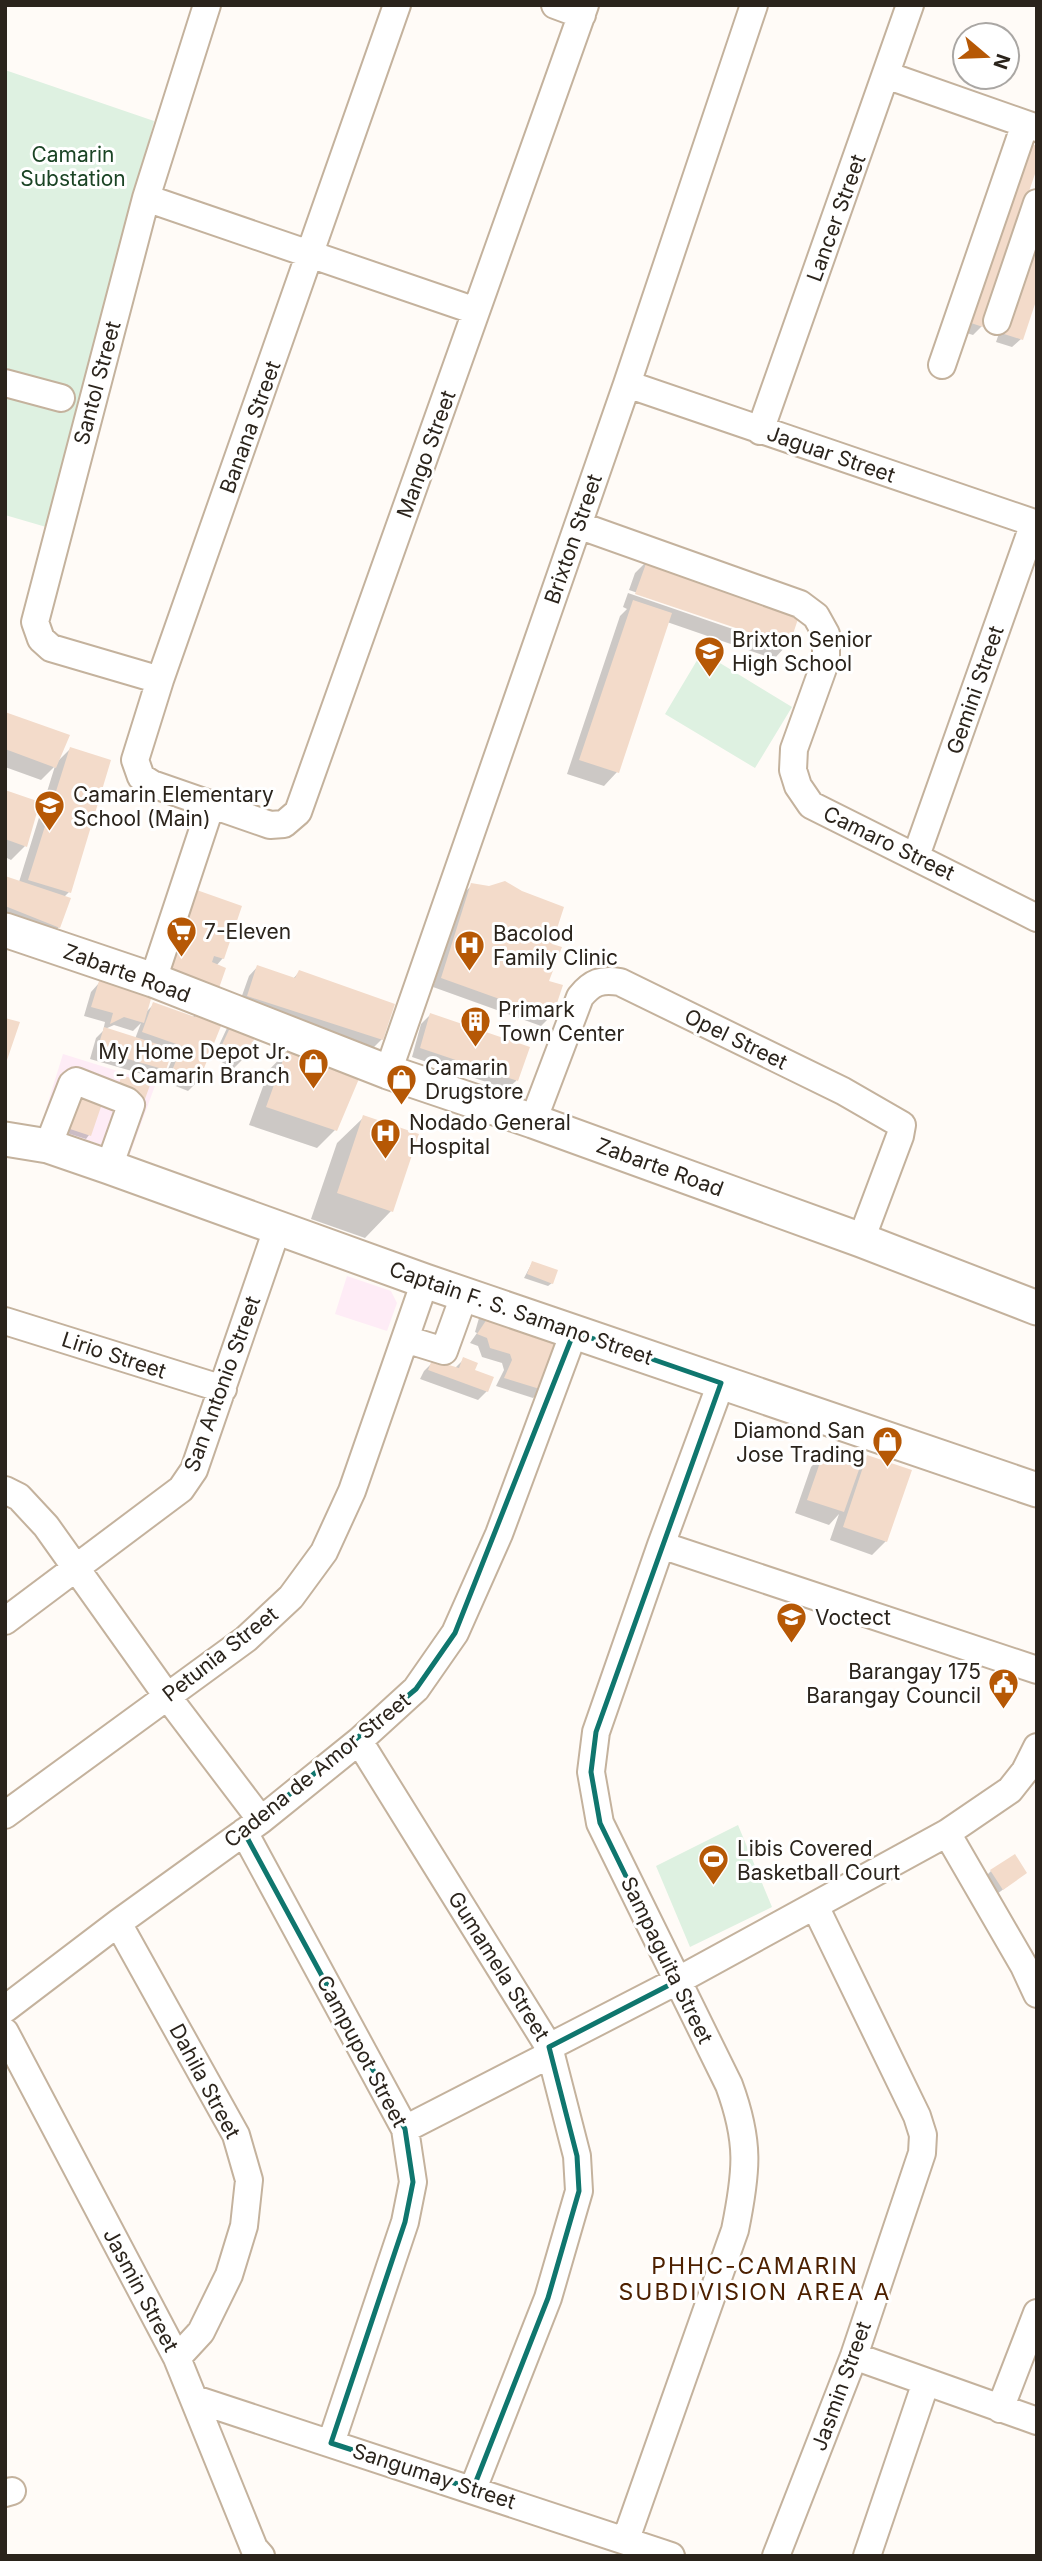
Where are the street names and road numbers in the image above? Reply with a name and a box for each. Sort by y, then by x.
street label: Lancer Street [801,151,871,285]
street label: Santol Street [68,318,126,448]
street label: Banana Street [214,357,286,497]
street label: Mango Street [391,387,461,521]
street label: Jaguar Street [764,420,899,488]
street label: Brixton Street [539,471,607,607]
street label: Gemini Street [941,622,1009,757]
street label: Camaro Street [819,801,959,886]
street label: Zabarte Road [60,938,194,1008]
street label: Opel Street [680,1003,792,1075]
street label: Zabarte Road [593,1132,727,1202]
street label: Captain F. S. Samano Street [386,1256,656,1370]
street label: San Antonio Street [179,1293,265,1475]
street label: Lirio Street [59,1326,169,1384]
street label: Petunia Street [157,1601,283,1707]
street label: Cadena de Amor Street [219,1687,415,1853]
street label: Sampaguita Street [616,1872,718,2048]
street label: Gumamela Street [443,1887,555,2045]
street label: Campupot Street [311,1971,413,2131]
street label: Dahila Street [164,2019,246,2143]
street label: Jasmin Street [98,2224,184,2356]
street label: Jasmin Street [806,2318,876,2454]
street label: Sangumay Street [349,2438,519,2514]

